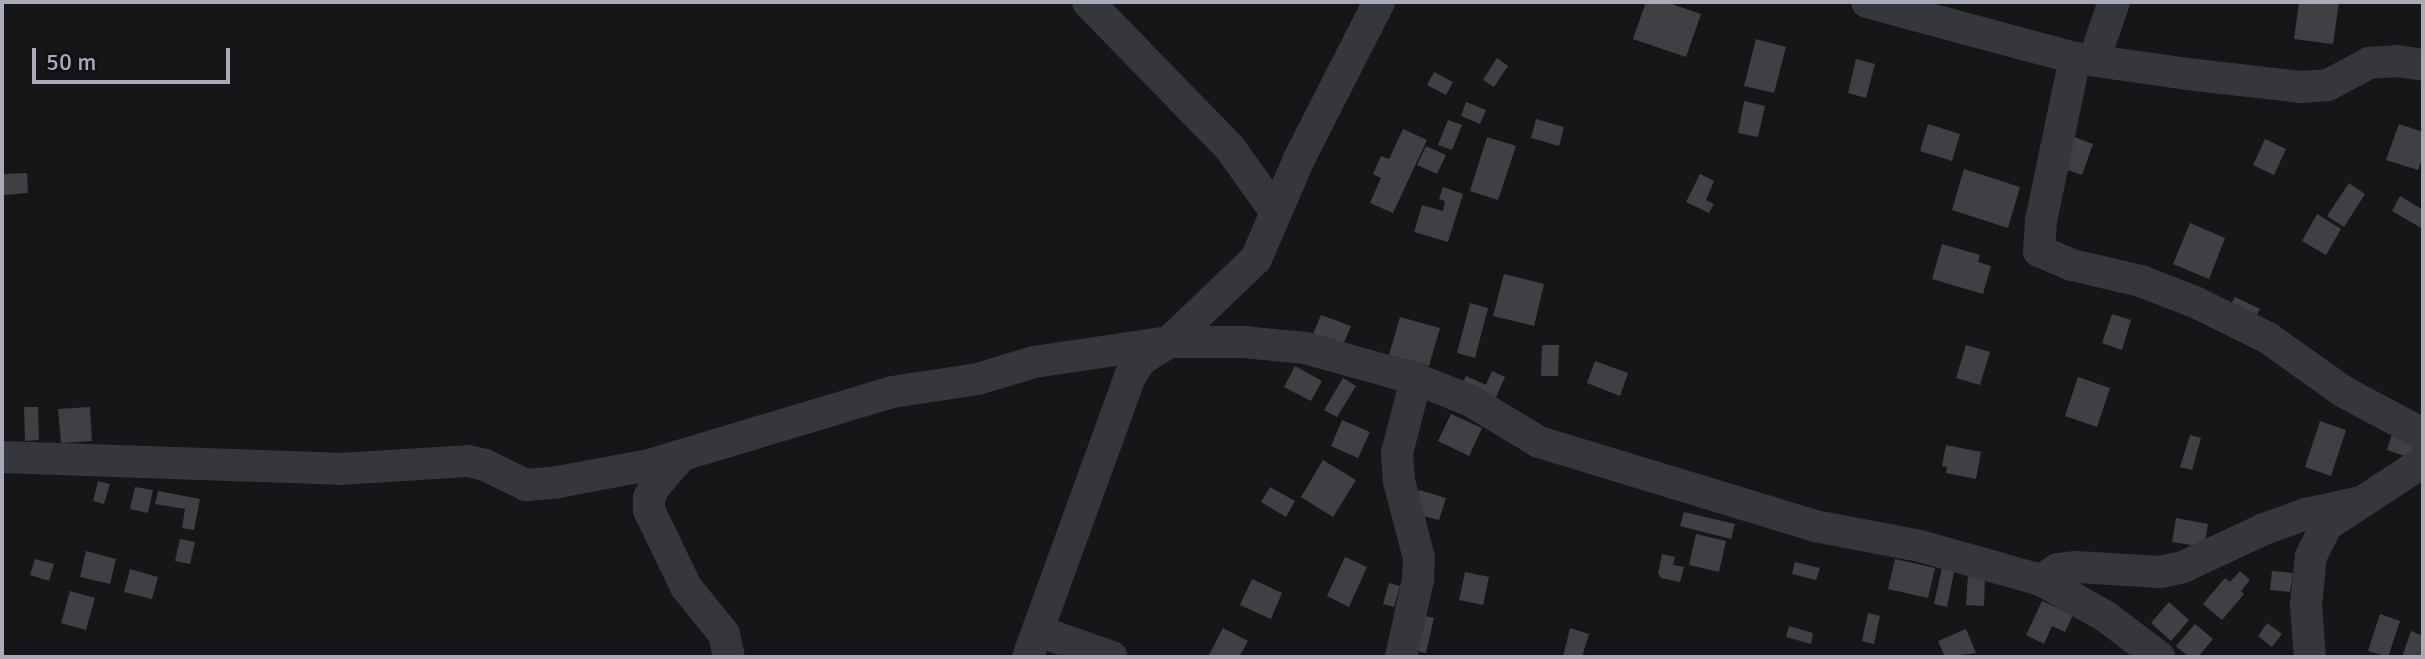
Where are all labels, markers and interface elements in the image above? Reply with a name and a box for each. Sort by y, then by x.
scale bar [36,32,234,82]
text: 50 m [46,47,96,77]

